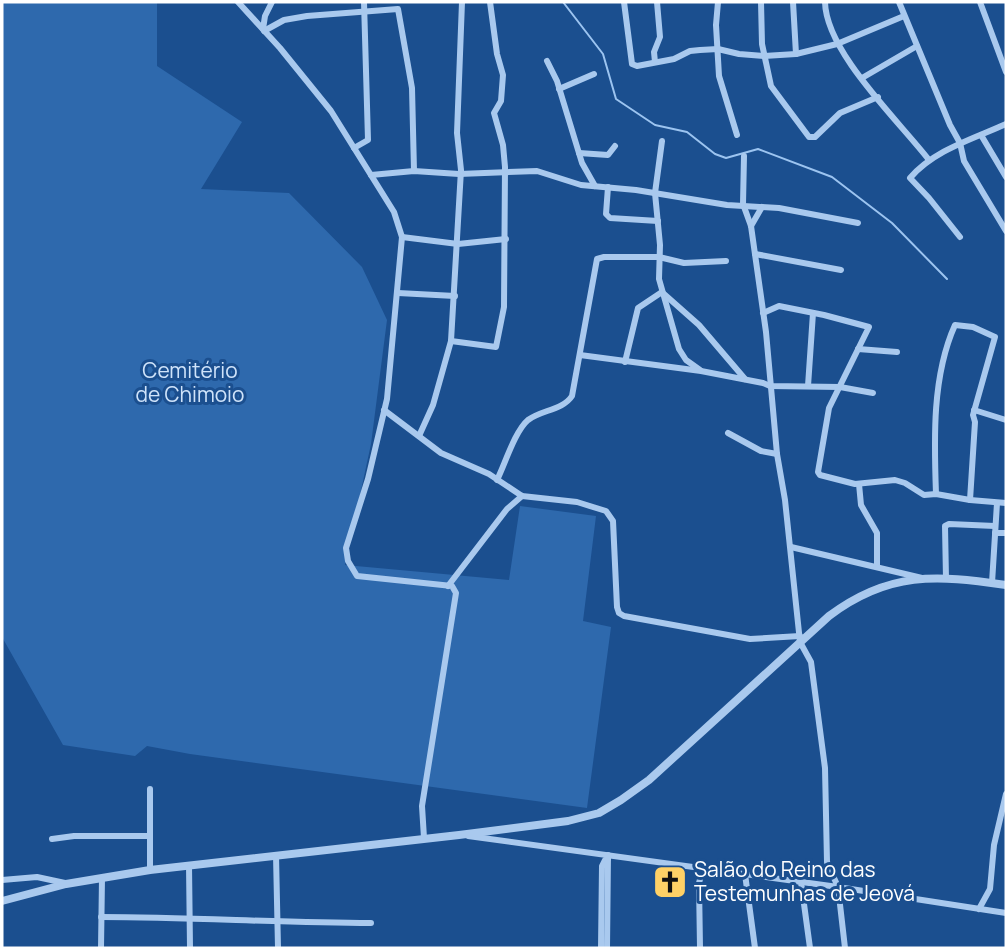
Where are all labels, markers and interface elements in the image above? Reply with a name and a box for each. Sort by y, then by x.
park label: Cemitério de Chimoio [136,356,244,408]
place label: Salão do Reino das Testemunhas de Jeová [694,855,915,907]
church icon: Salão do Reino das Testemunhas de Jeová [651,863,689,901]

